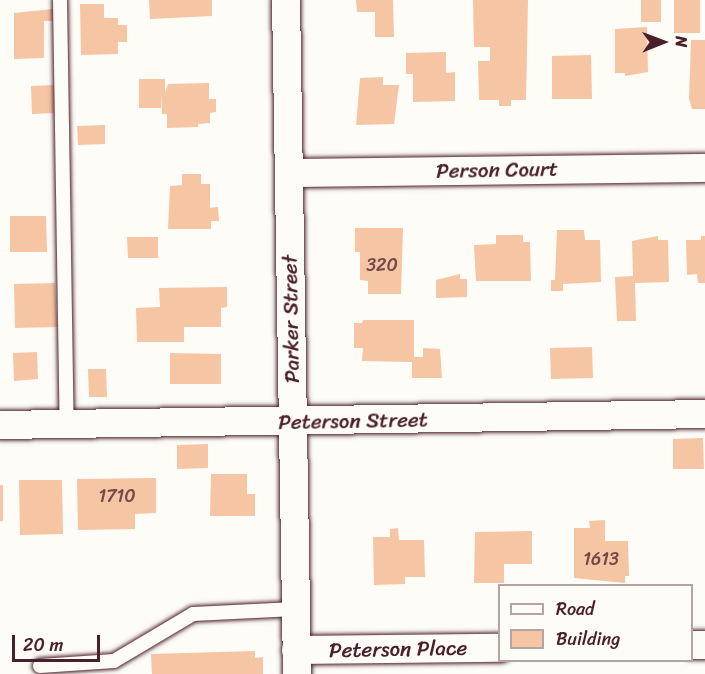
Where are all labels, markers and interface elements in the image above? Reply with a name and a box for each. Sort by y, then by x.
north arrow [633,12,693,72]
text: N [667,36,696,47]
street label: Person Court [436,156,558,184]
street label: Parker Street [277,254,305,384]
house number: 320 [366,254,398,276]
street label: Peterson Street [278,407,428,435]
house number: 1710 [98,485,136,507]
house number: 1613 [583,548,619,570]
legend [498,584,693,662]
text: Road [556,593,595,625]
scale bar [15,623,104,661]
text: Building [556,623,620,655]
text: 20 m [23,629,63,661]
street label: Peterson Place [329,635,467,663]

